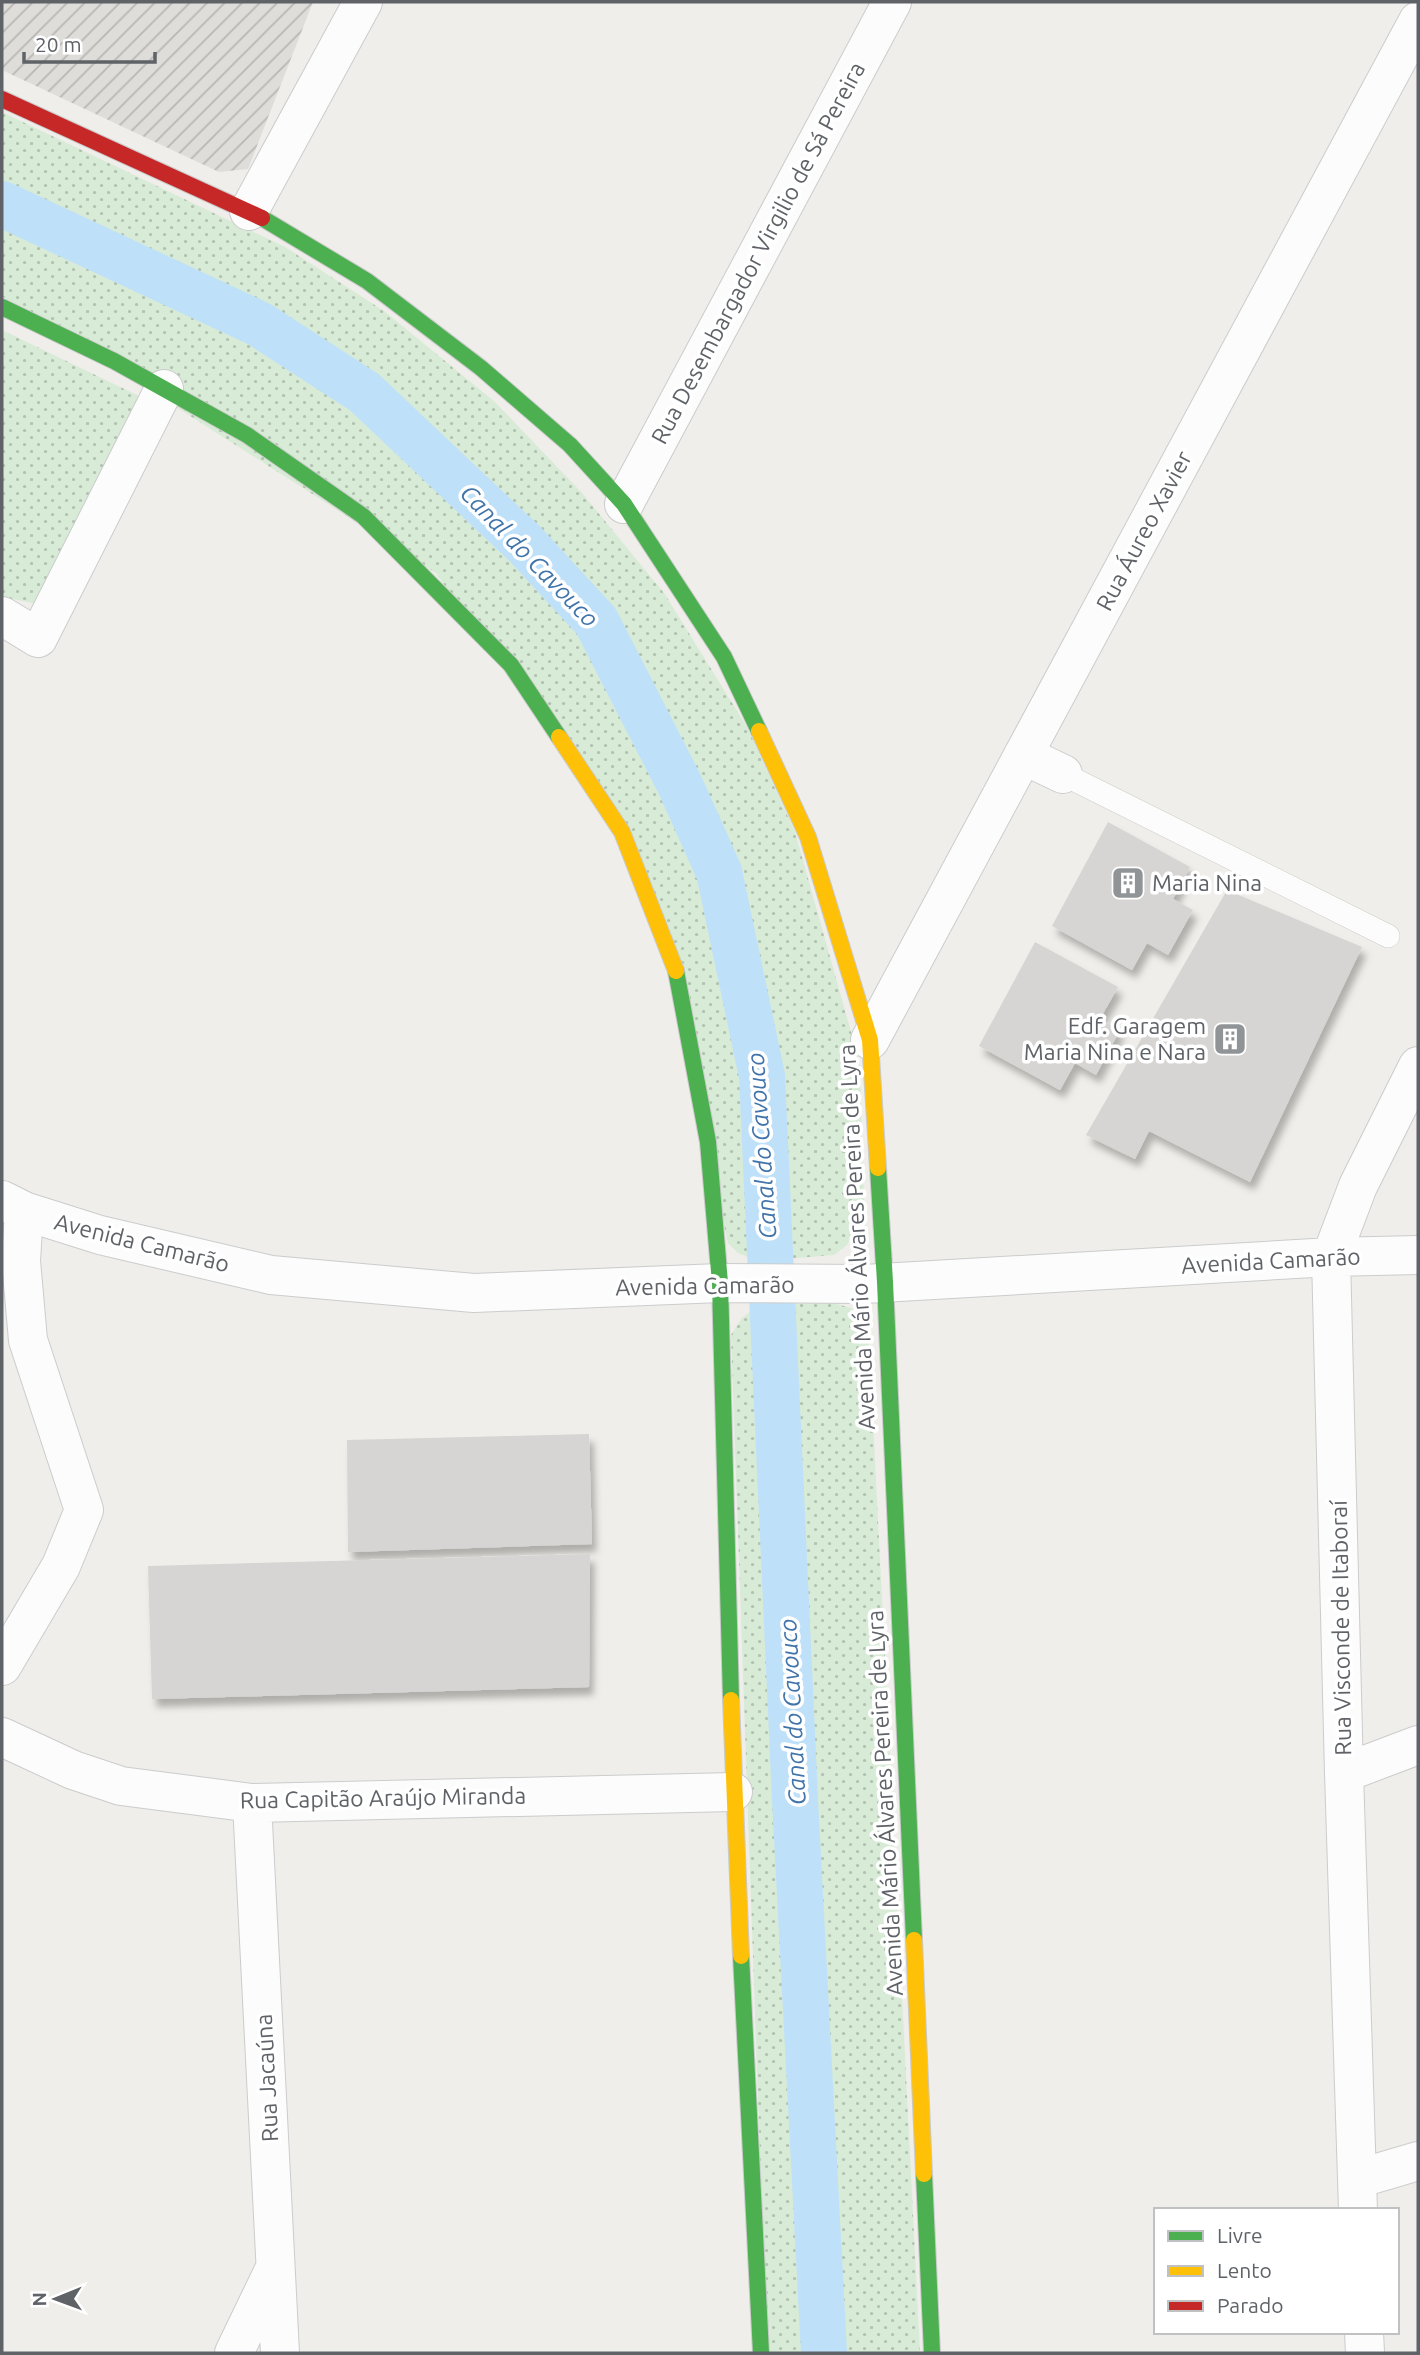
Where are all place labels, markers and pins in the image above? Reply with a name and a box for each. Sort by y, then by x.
building icon: Maria Nina [1109,864,1147,902]
place label: Maria Nina [1152,870,1262,895]
place label: Edf. Garagem Maria Nina e Nara [1024,1013,1206,1064]
building icon: Edf. Garagem Maria Nina e Nara [1211,1020,1249,1058]

